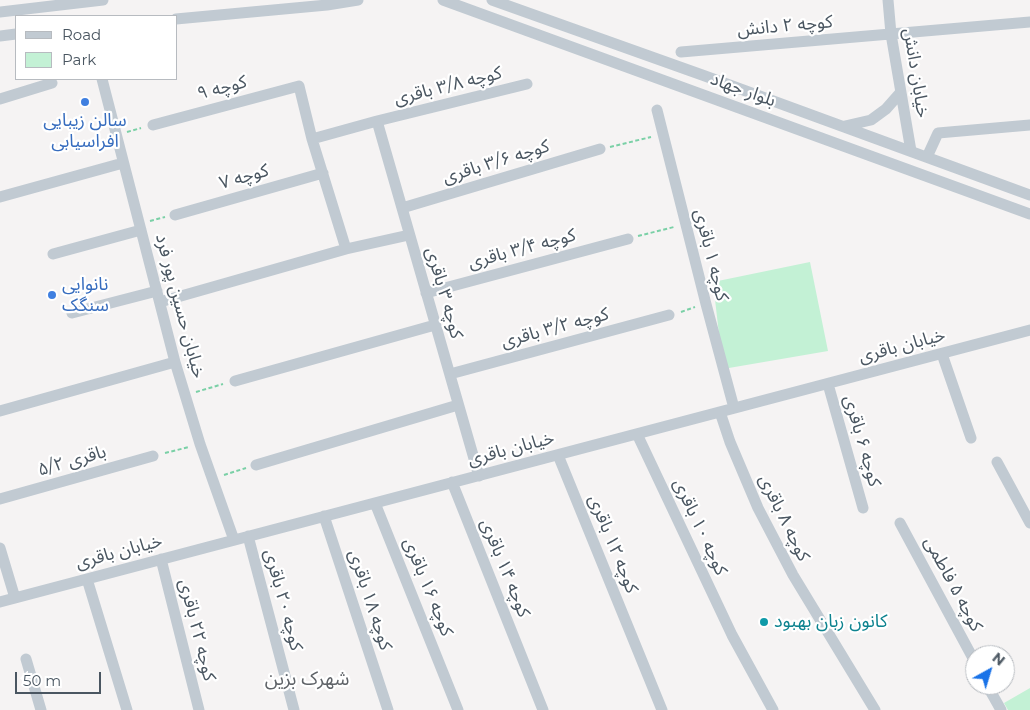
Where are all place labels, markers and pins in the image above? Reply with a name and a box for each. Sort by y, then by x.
marker: سالن زیبایی افراسیابی [79,96,91,108]
place label: سالن زیبایی افراسیابی [43,110,127,152]
place label: نانوایی سنگک [62,274,109,316]
marker: نانوایی سنگک [46,289,58,301]
place label: کانون زبان بهبود [774,611,887,633]
marker: کانون زبان بهبود [758,616,770,628]

